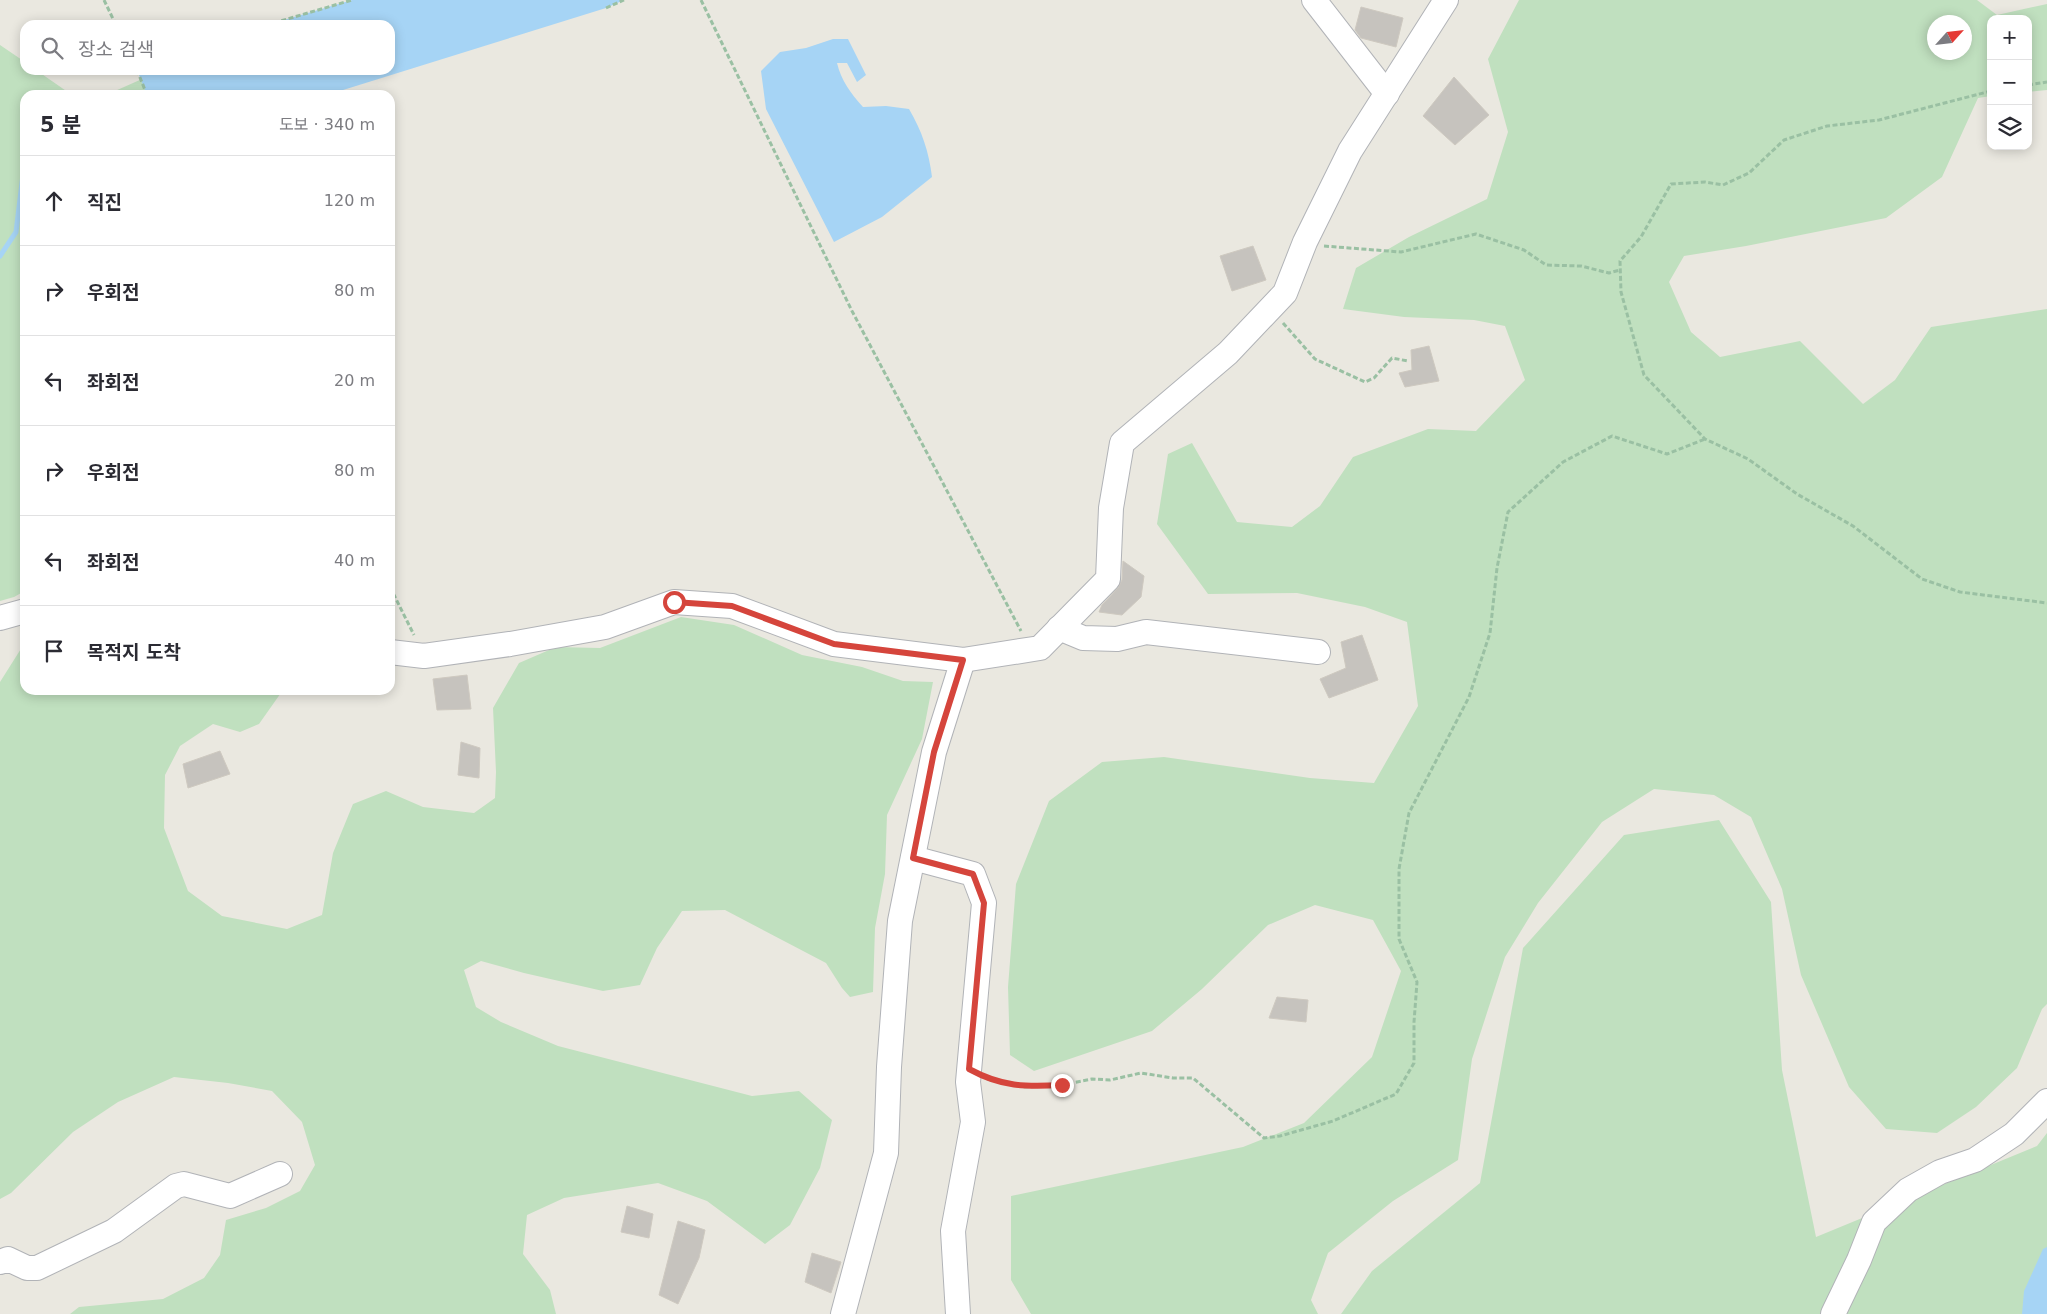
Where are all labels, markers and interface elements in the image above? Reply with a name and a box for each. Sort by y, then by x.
north arrow [1927,15,1972,60]
map controls [1987,15,2032,150]
button: + [1987,15,2032,60]
search box [20,20,395,75]
icon: search [38,34,66,62]
text: 장소 검색 [78,38,154,60]
button: − [1987,60,2032,105]
button: layers [1987,105,2032,150]
text: 5 분 [40,113,81,137]
text: 도보 · 340 m [279,115,375,134]
icon: ahead [40,187,68,215]
text: 직진 [87,191,122,213]
text: 120 m [324,191,375,210]
icon: right [40,277,68,305]
text: 우회전 [87,281,139,303]
text: 80 m [334,281,375,300]
icon: left [40,367,68,395]
text: 좌회전 [87,371,139,393]
text: 20 m [334,371,375,390]
icon: right [40,457,68,485]
text: 우회전 [87,461,139,483]
text: 80 m [334,461,375,480]
icon: left [40,547,68,575]
text: 좌회전 [87,551,139,573]
text: 40 m [334,551,375,570]
route start [663,591,686,614]
icon: arrive [40,637,68,665]
text: 목적지 도착 [87,641,181,663]
route end [1051,1074,1074,1097]

